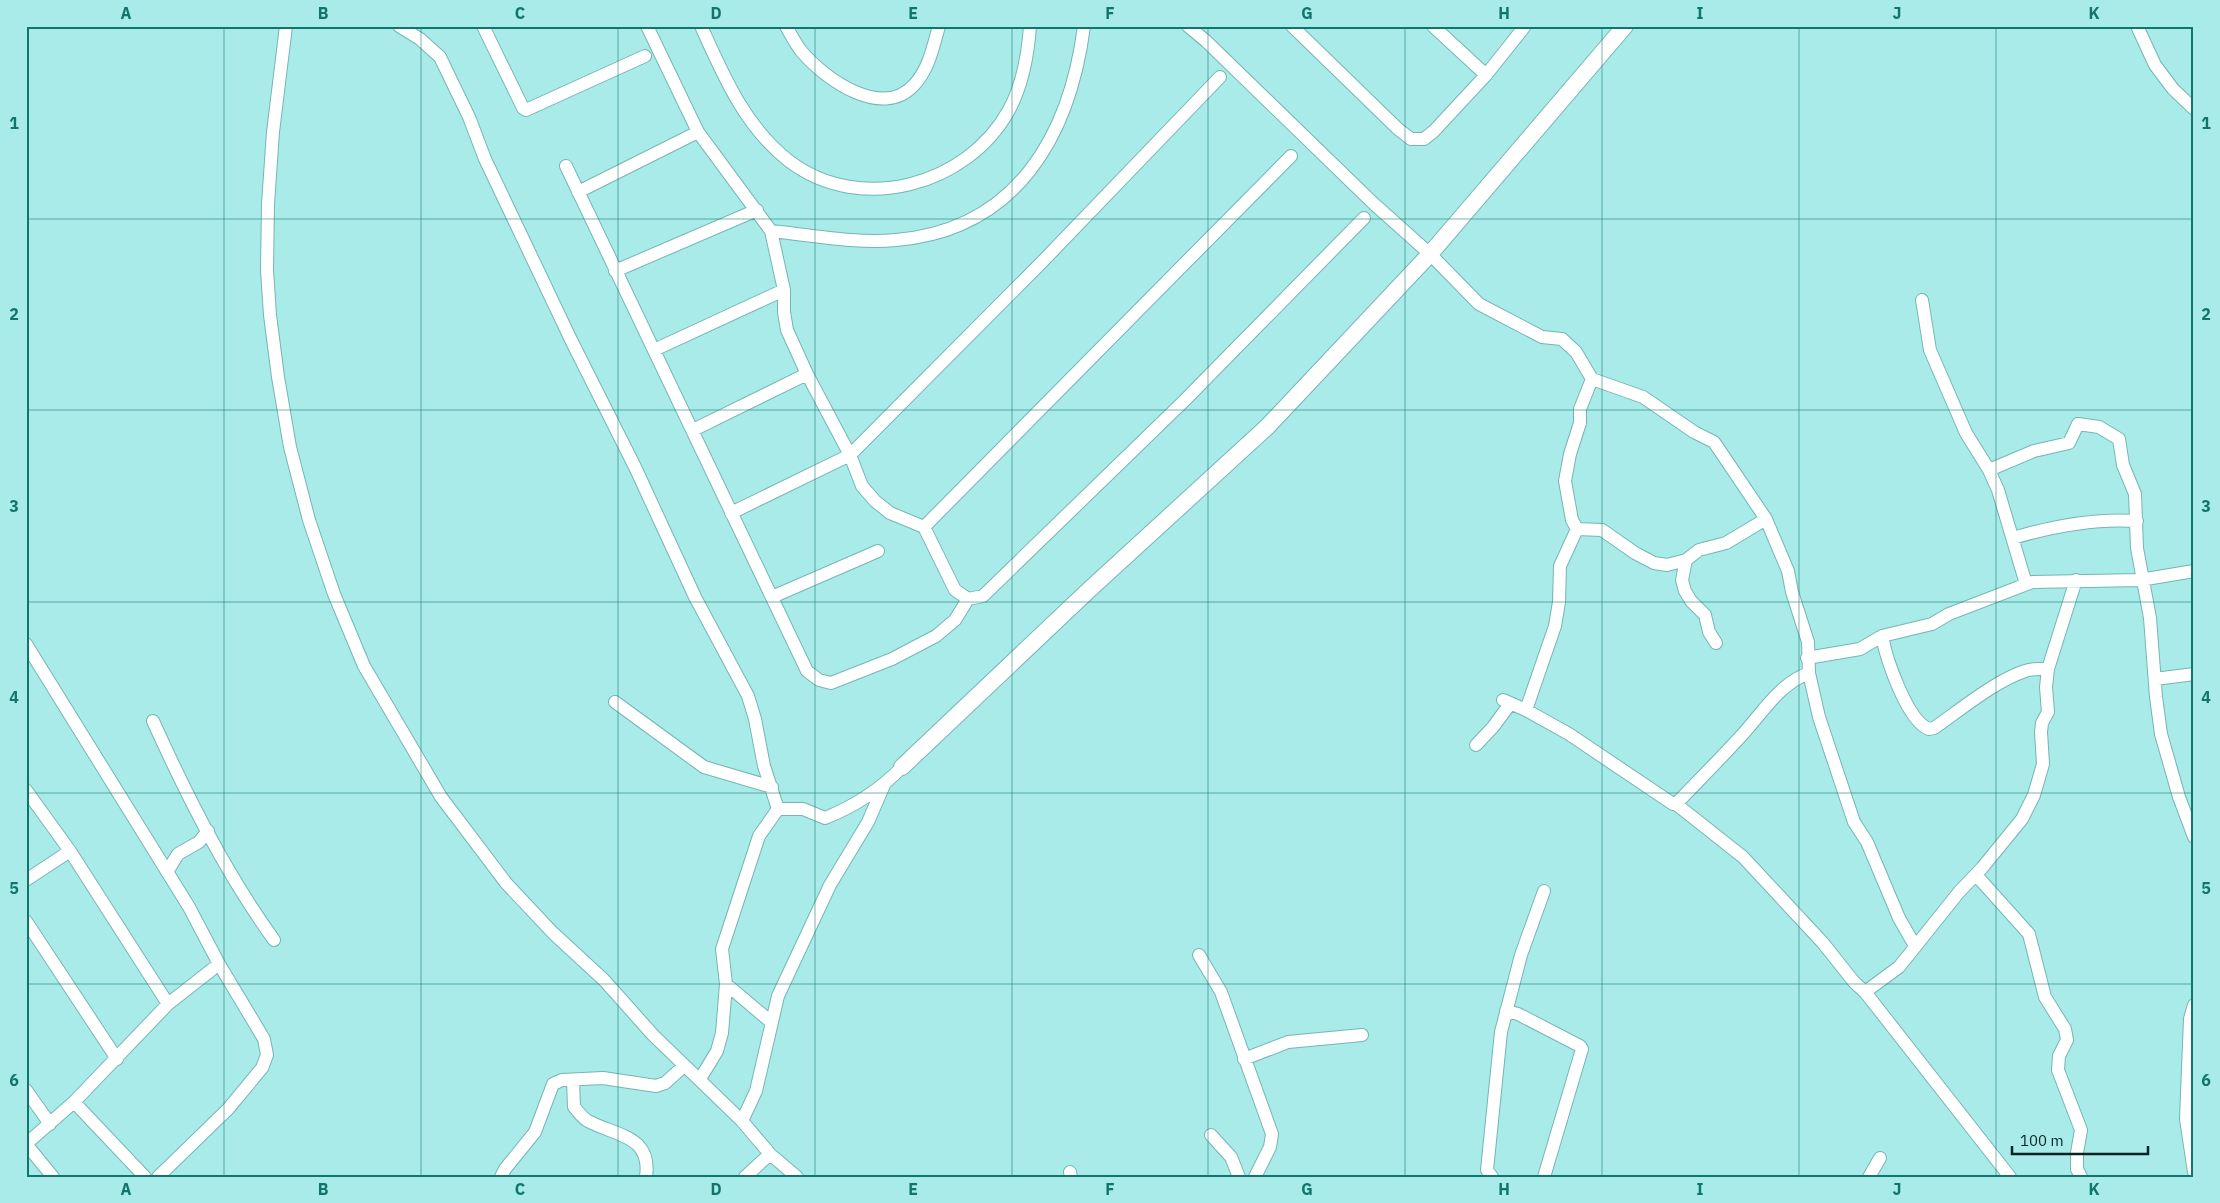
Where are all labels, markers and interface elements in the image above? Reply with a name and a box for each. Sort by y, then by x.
text: A [121,3,132,23]
text: B [318,3,329,23]
text: C [515,3,525,23]
text: D [710,3,722,23]
text: E [908,3,918,23]
text: F [1105,3,1115,23]
text: G [1301,3,1313,23]
text: H [1498,3,1510,23]
text: I [1697,3,1704,23]
text: J [1893,3,1901,23]
text: K [2088,3,2100,23]
text: 1 [9,113,19,133]
text: 1 [2201,113,2211,133]
text: 2 [9,304,19,324]
text: 2 [2201,304,2211,324]
text: 3 [9,496,19,516]
text: 3 [2201,496,2211,516]
text: 4 [9,687,19,707]
text: 4 [2201,687,2211,707]
text: 5 [9,878,19,898]
text: 5 [2201,878,2211,898]
text: 6 [9,1070,19,1090]
text: 6 [2201,1070,2211,1090]
scale bar [2012,1123,2149,1155]
text: 100 m [2020,1131,2064,1150]
text: A [121,1179,132,1199]
text: B [318,1179,329,1199]
text: C [515,1179,525,1199]
text: D [710,1179,722,1199]
text: E [908,1179,918,1199]
text: F [1105,1179,1115,1199]
text: G [1301,1179,1313,1199]
text: H [1498,1179,1510,1199]
text: I [1697,1179,1704,1199]
text: J [1893,1179,1901,1199]
text: K [2088,1179,2100,1199]

